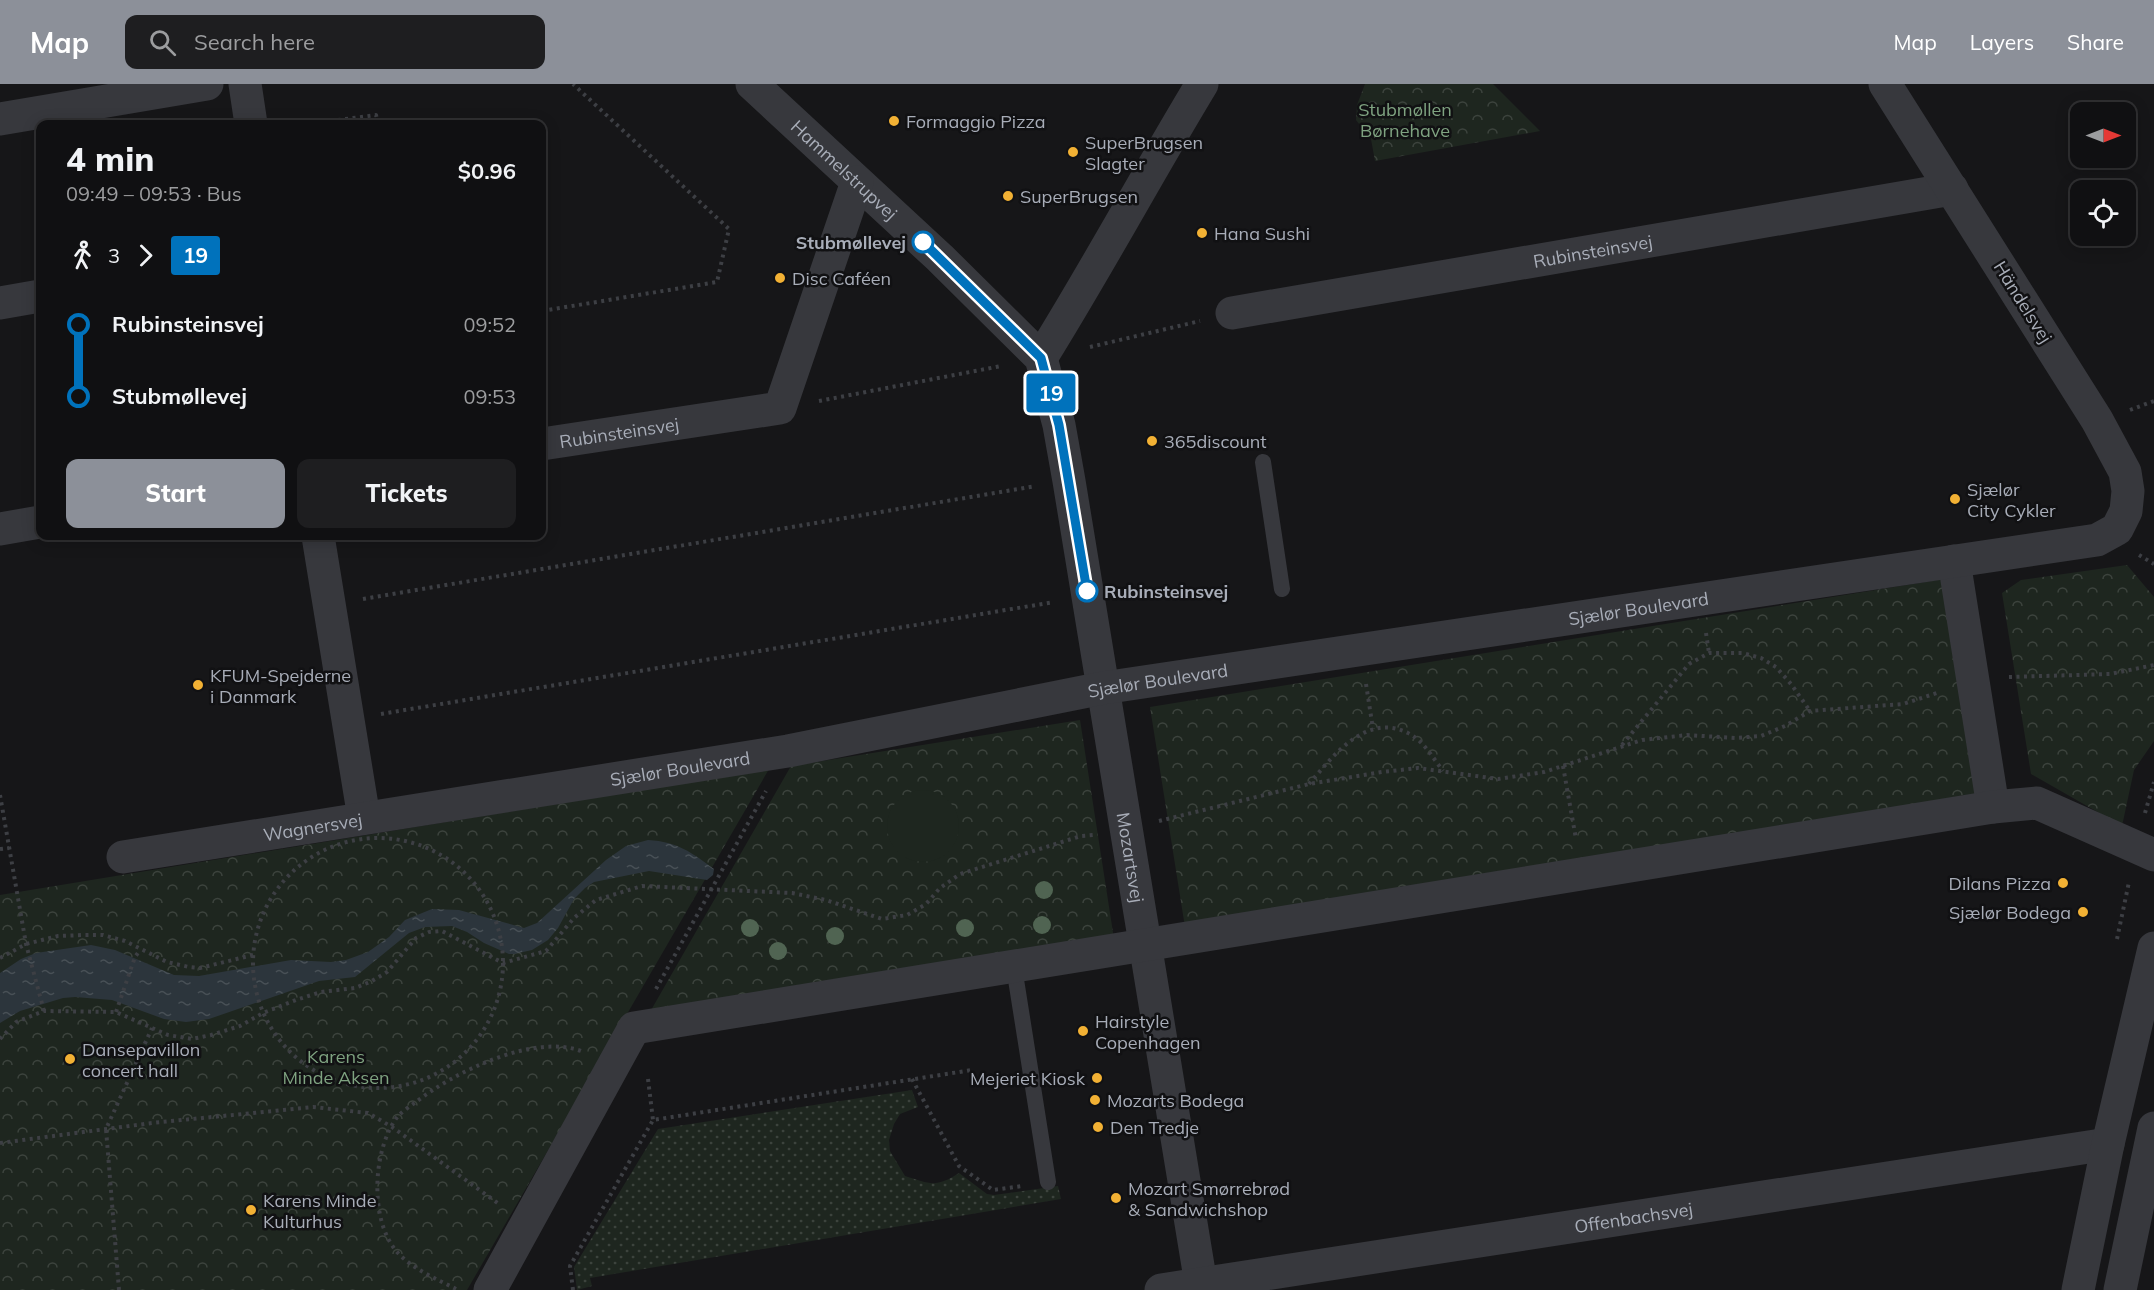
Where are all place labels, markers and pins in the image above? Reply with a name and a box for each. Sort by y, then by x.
place label: Formaggio Pizza [906,110,1046,133]
marker: Formaggio Pizza [887,114,901,128]
place label: SuperBrugsen Slagter [1085,131,1203,175]
marker: SuperBrugsen Slagter [1066,145,1080,159]
place label: SuperBrugsen [1020,185,1138,208]
marker: SuperBrugsen [1001,189,1015,203]
place label: Hana Sushi [1214,222,1310,245]
marker: Hana Sushi [1195,226,1209,240]
place label: Stubmøllevej [796,231,906,254]
marker: Stubmøllevej [912,231,934,253]
place label: Disc Caféen [792,267,891,290]
marker: Disc Caféen [773,271,787,285]
place label: 365discount [1164,430,1267,453]
marker: 365discount [1145,434,1159,448]
place label: Sjælør City Cykler [1967,478,2056,522]
marker: Sjælør City Cykler [1948,492,1962,506]
marker: Rubinsteinsvej [1076,580,1098,602]
place label: Rubinsteinsvej [1104,580,1228,603]
place label: KFUM-Spejderne i Danmark [210,664,351,708]
marker: KFUM-Spejderne i Danmark [191,678,205,692]
place label: Dilans Pizza [1949,872,2051,895]
marker: Dilans Pizza [2056,876,2070,890]
place label: Sjælør Bodega [1949,901,2071,924]
marker: Sjælør Bodega [2076,905,2090,919]
place label: Hairstyle Copenhagen [1095,1010,1201,1054]
marker: Hairstyle Copenhagen [1076,1024,1090,1038]
place label: Dansepavillon concert hall [82,1038,200,1082]
marker: Dansepavillon concert hall [63,1052,77,1066]
place label: Mejeriet Kiosk [970,1067,1086,1090]
marker: Mejeriet Kiosk [1090,1071,1104,1085]
place label: Mozarts Bodega [1107,1089,1244,1112]
marker: Mozarts Bodega [1088,1093,1102,1107]
place label: Den Tredje [1110,1116,1199,1139]
marker: Den Tredje [1091,1120,1105,1134]
place label: Mozart Smørrebrød & Sandwichshop [1128,1177,1290,1221]
place label: Karens Minde Kulturhus [263,1189,376,1233]
marker: Mozart Smørrebrød & Sandwichshop [1109,1191,1123,1205]
marker: Karens Minde Kulturhus [244,1203,258,1217]

